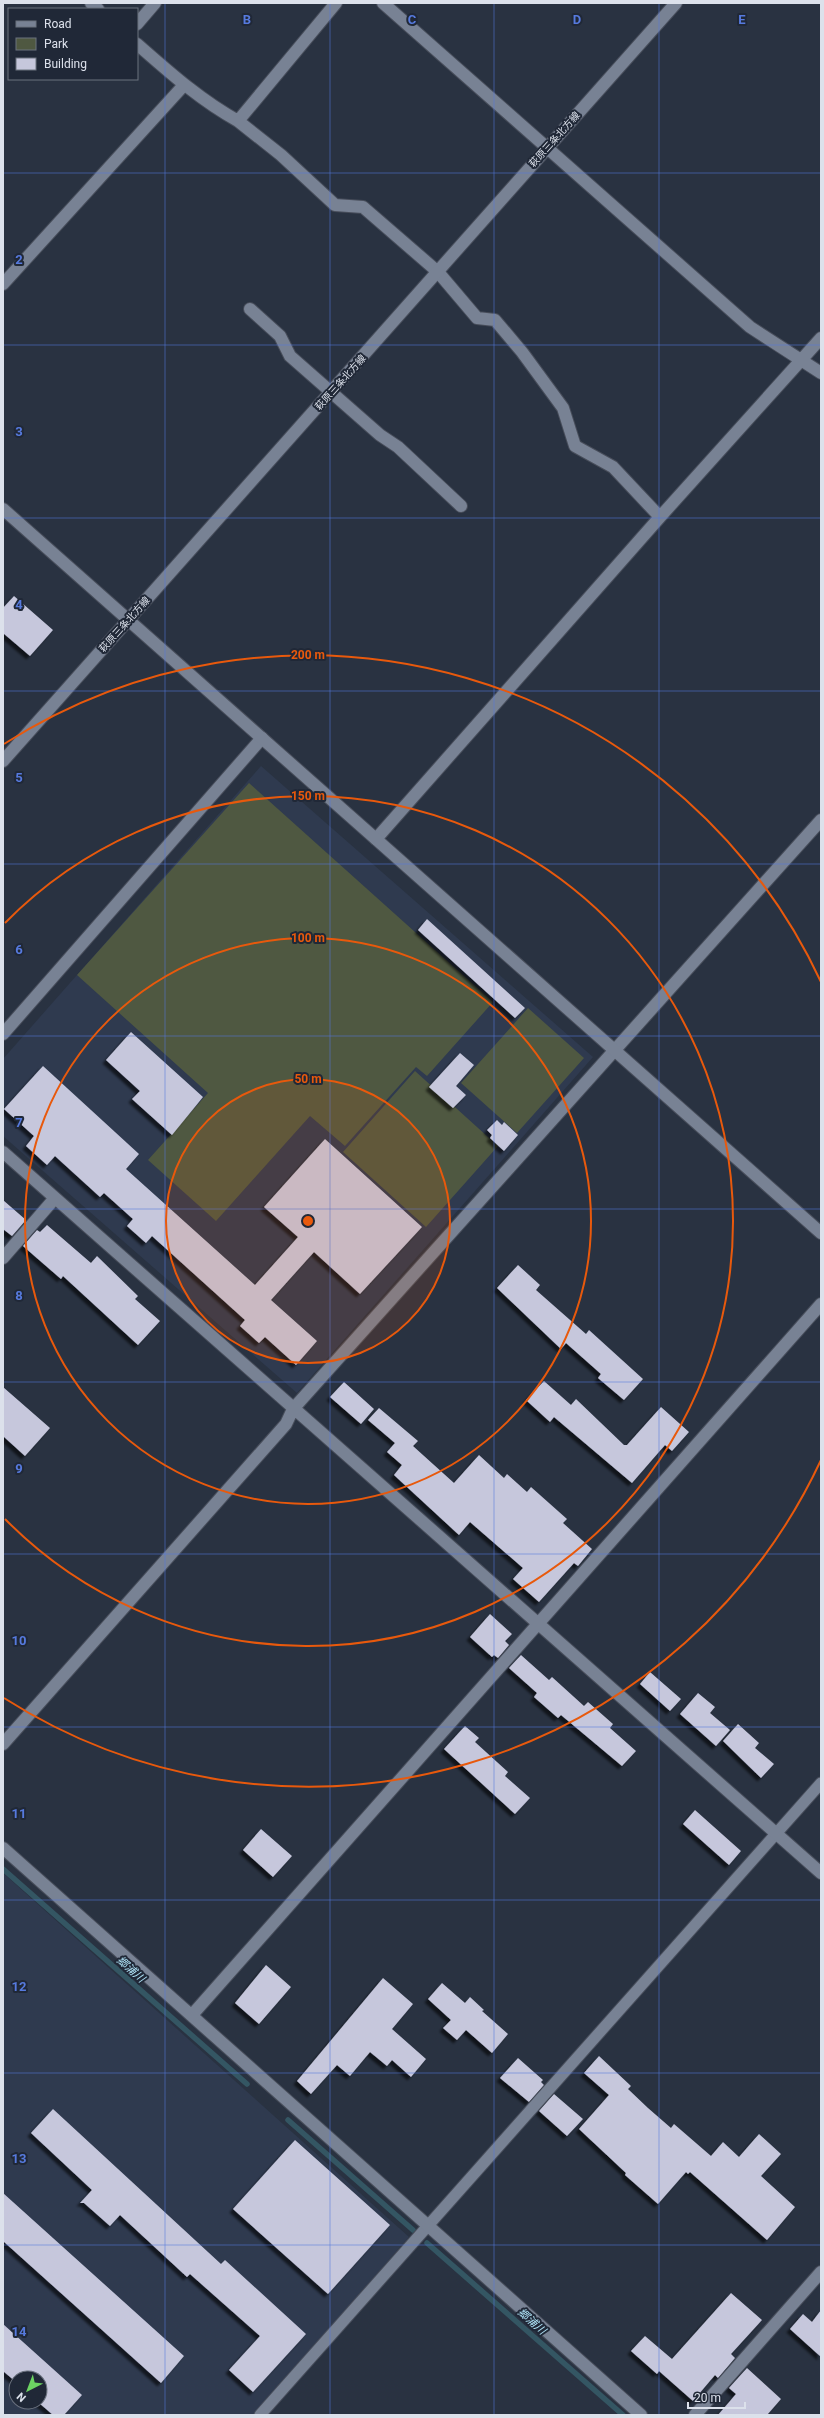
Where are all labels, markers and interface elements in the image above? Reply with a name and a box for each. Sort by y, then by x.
legend [8,8,138,80]
text: B [243,12,251,27]
text: C [408,12,417,27]
text: D [573,12,581,27]
text: E [738,12,746,27]
text: Road [44,17,72,31]
text: Park [44,37,69,51]
text: Building [44,57,87,71]
street label: 萩原三条北方線 [527,110,582,169]
text: 2 [15,252,23,267]
street label: 萩原三条北方線 [313,353,368,412]
text: 3 [15,424,23,439]
street label: 萩原三条北方線 [97,595,152,654]
text: 4 [15,597,23,612]
text: 200 m [291,648,325,662]
text: 5 [15,770,23,785]
text: 150 m [291,789,325,803]
text: 100 m [291,931,325,945]
text: 6 [15,942,23,957]
text: 50 m [294,1072,322,1086]
text: 7 [15,1115,23,1130]
centre of rings [301,1214,315,1228]
text: 8 [15,1288,23,1303]
text: 9 [15,1461,23,1476]
text: 10 [12,1633,26,1648]
text: 11 [12,1806,26,1821]
water label: 郷浦川 [114,1954,148,1986]
text: 12 [12,1979,26,1994]
text: 13 [12,2151,26,2166]
water label: 郷浦川 [515,2306,549,2338]
text: 14 [12,2324,27,2339]
north arrow [8,2370,48,2410]
scale bar [688,2384,745,2410]
text: N [14,2389,29,2404]
text: 20 m [694,2391,721,2405]

